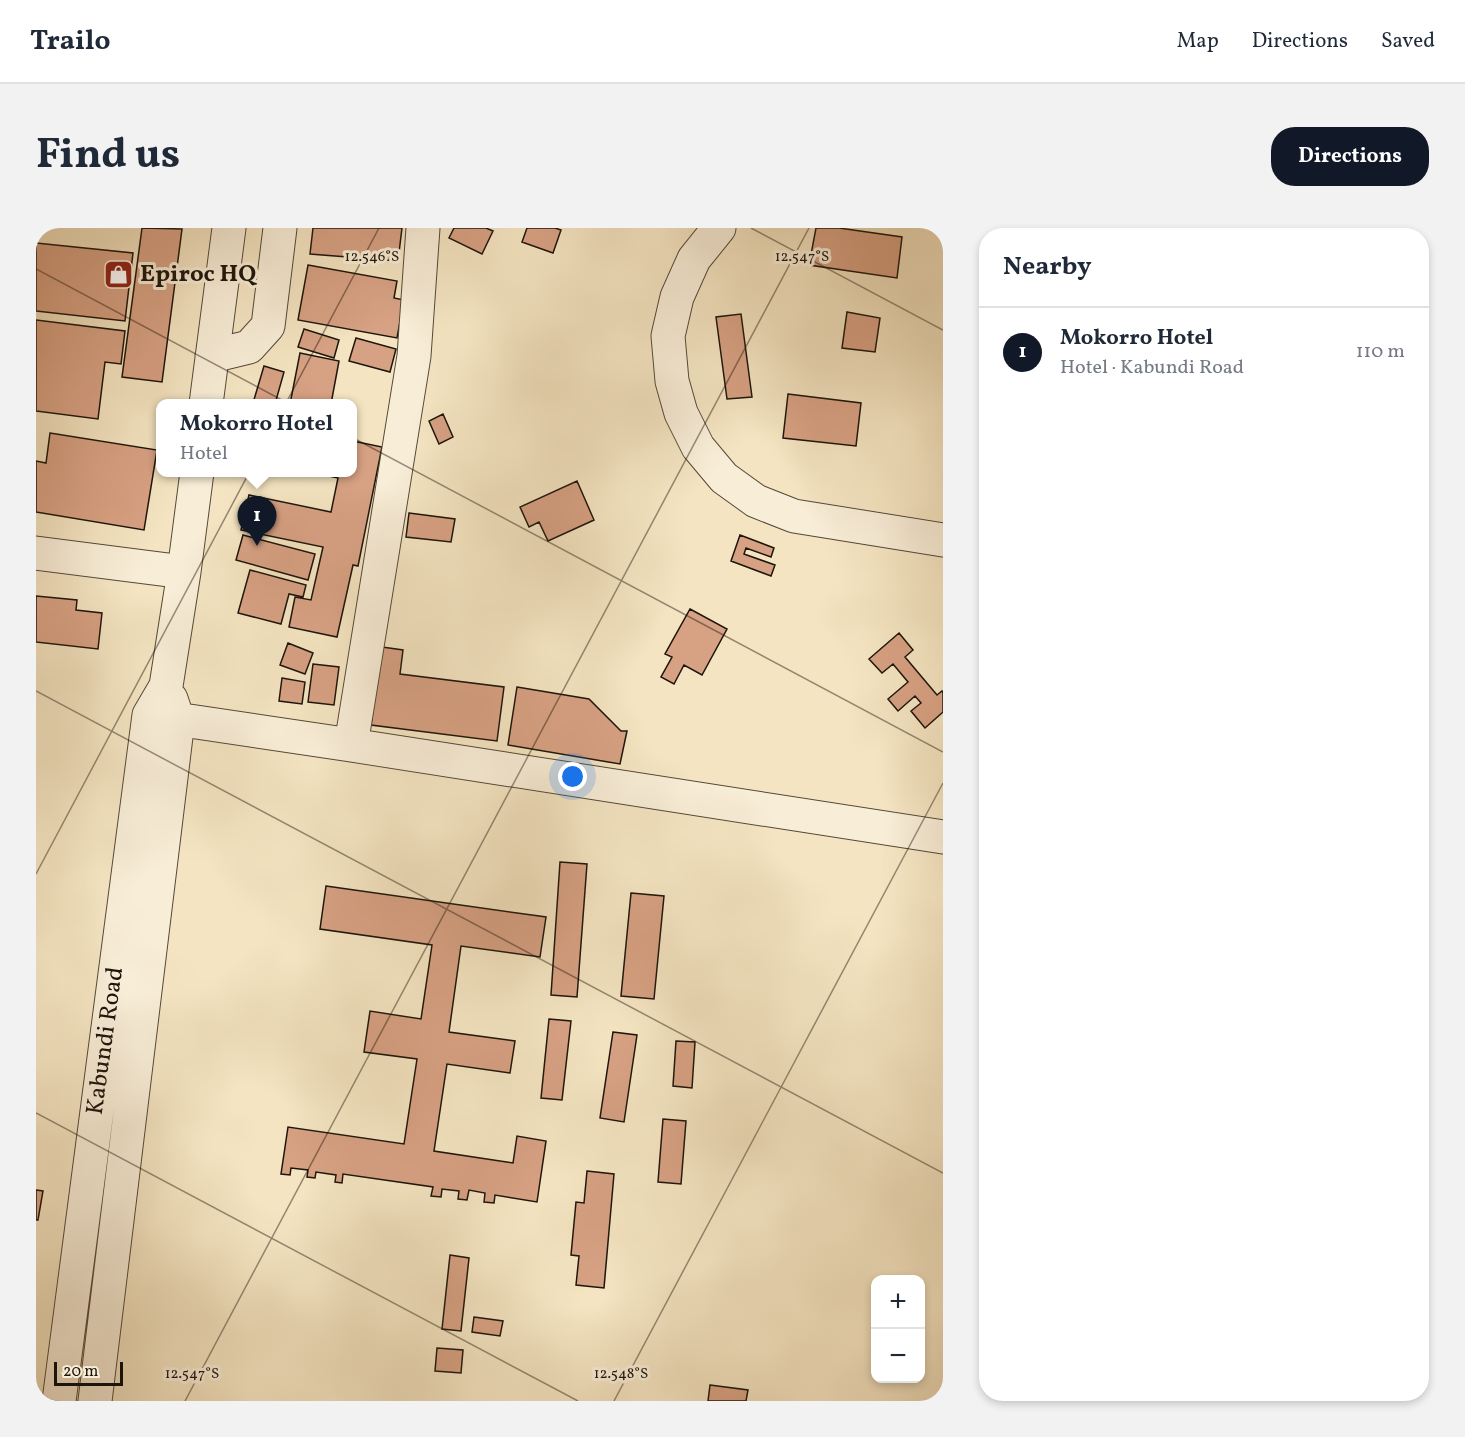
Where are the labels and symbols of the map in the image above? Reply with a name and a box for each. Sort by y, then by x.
text: 12.546°S [345,247,399,268]
text: 12.547°S [775,247,829,268]
place label: Epiroc HQ [140,258,257,292]
shop icon: Epiroc HQ [103,259,135,291]
pin: 1 [238,496,276,546]
your location [558,762,587,791]
street label: Kabundi Road [79,965,133,1117]
scale bar [54,1359,123,1386]
text: 12.547°S [165,1364,219,1385]
text: 12.548°S [594,1364,648,1385]

